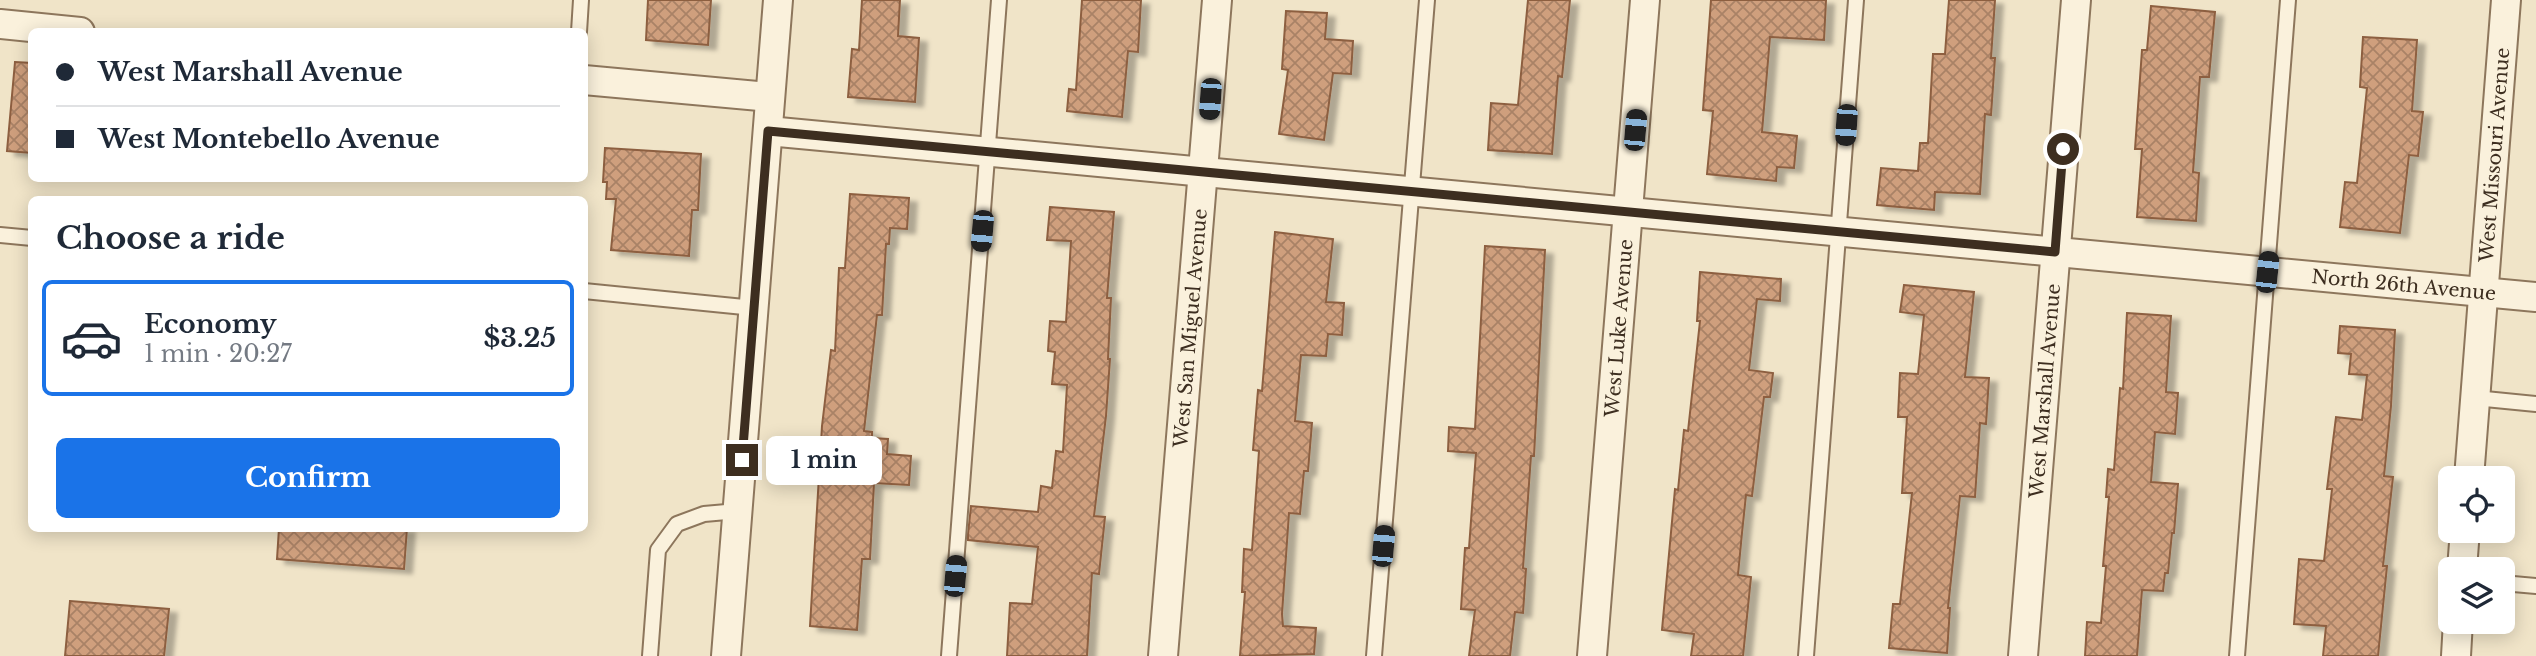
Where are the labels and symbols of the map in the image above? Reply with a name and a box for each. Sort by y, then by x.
street label: West Missouri Avenue [2474,47,2514,264]
car [1199,77,1222,121]
car [1835,103,1858,147]
car [1623,108,1648,152]
route start [2047,133,2079,165]
street label: West San Miguel Avenue [1169,208,1211,450]
car [970,209,995,253]
street label: West Luke Avenue [1600,238,1637,419]
car [2255,250,2280,294]
street label: North 26th Avenue [2311,264,2497,305]
street label: West Marshall Avenue [2024,283,2065,500]
callout: 1 min [766,435,882,484]
route end [726,444,758,476]
car [1371,524,1396,568]
car [943,554,968,598]

